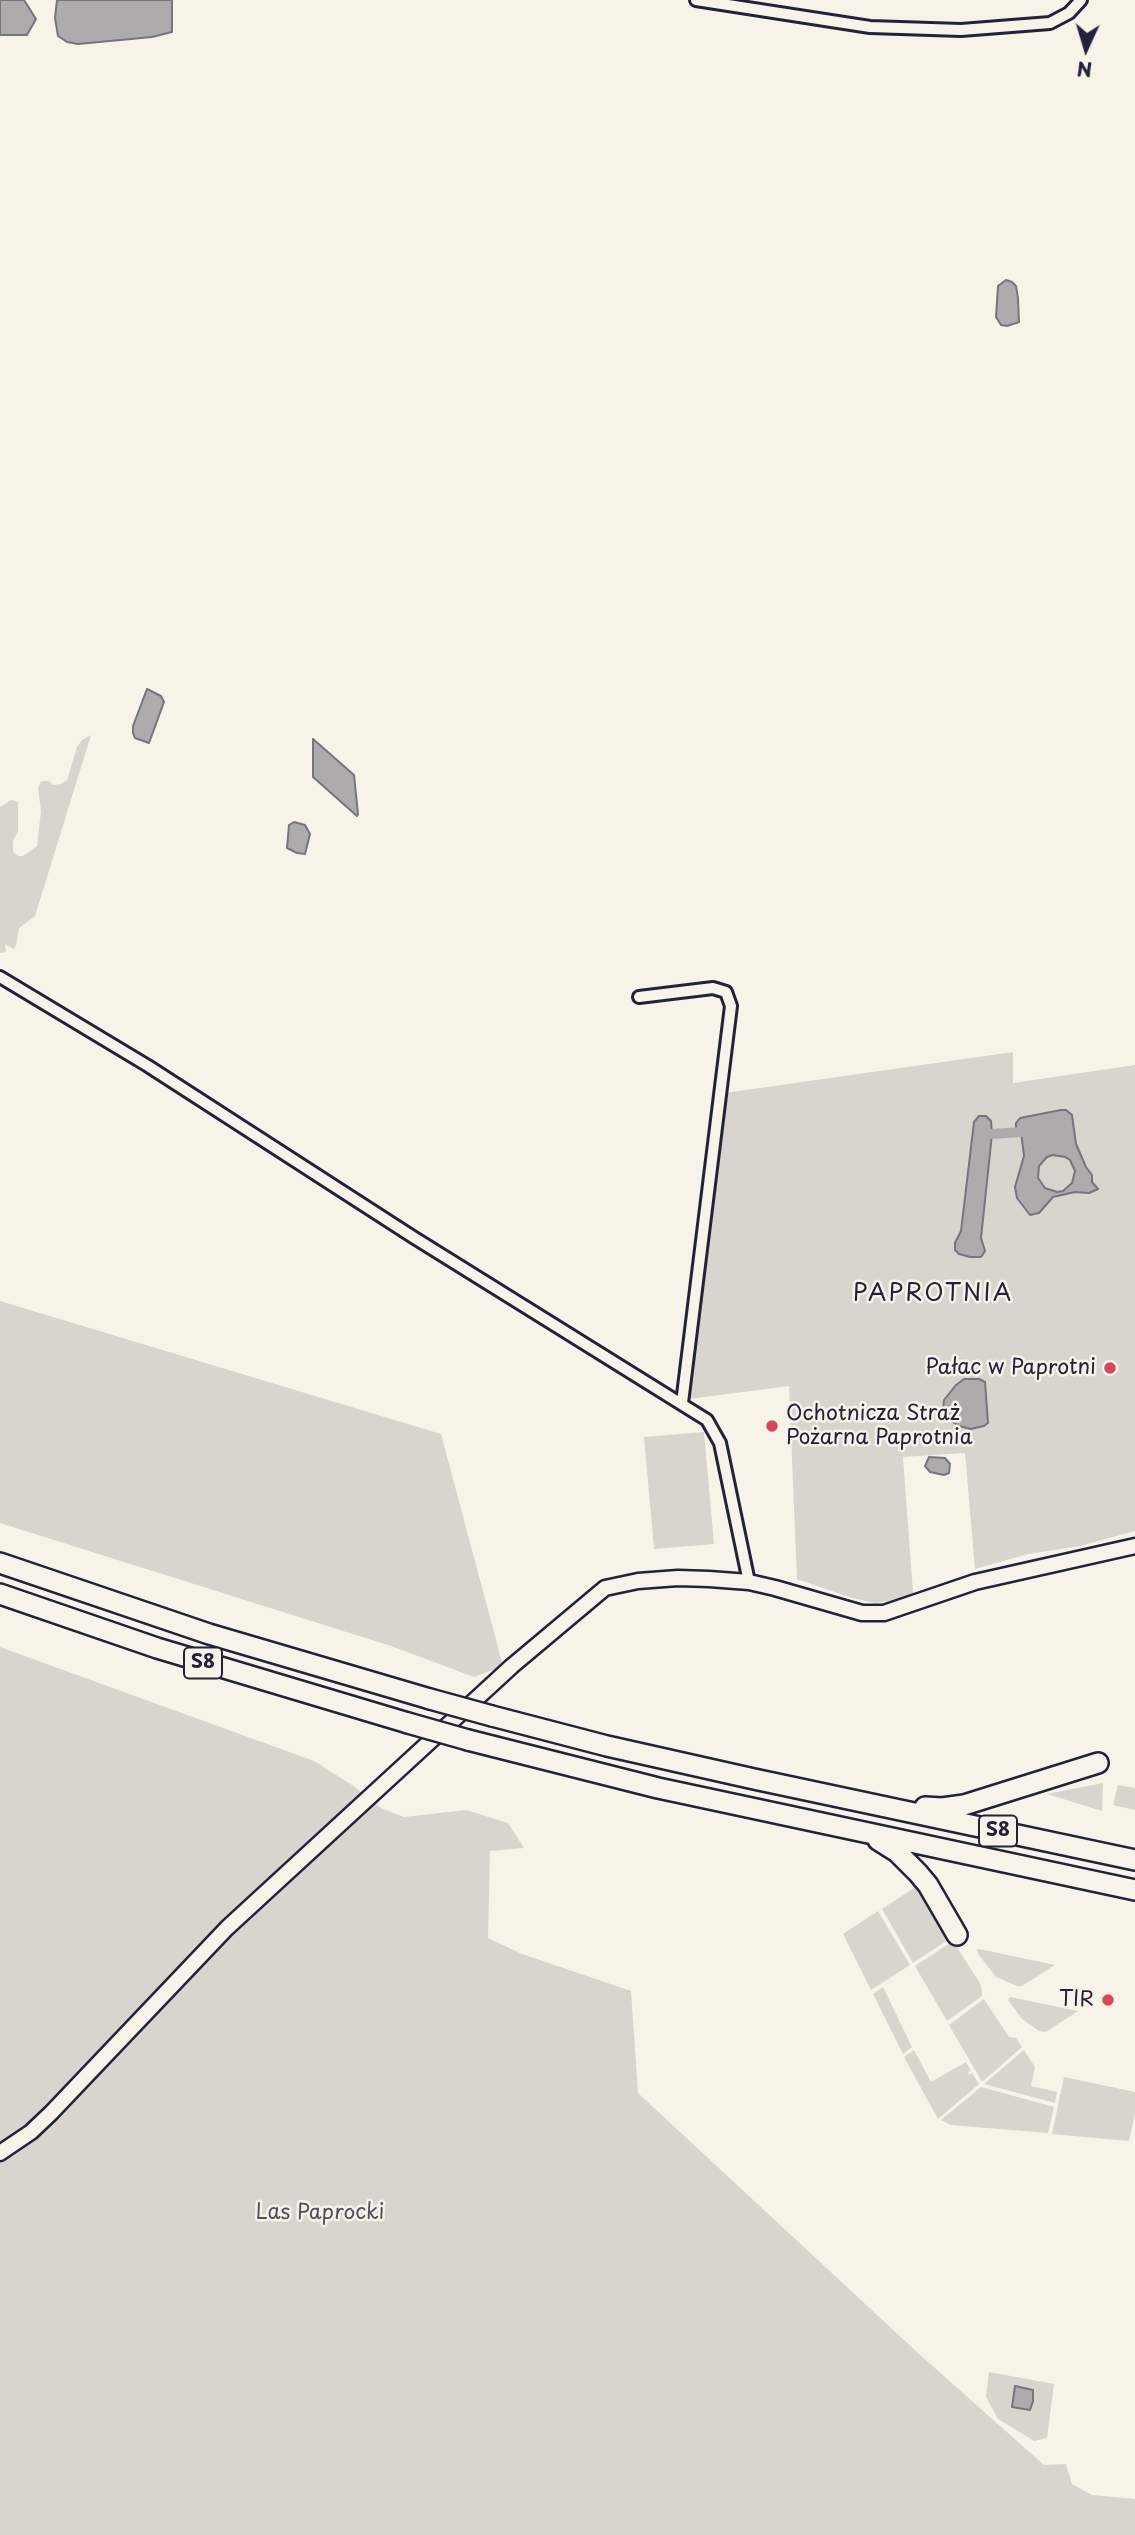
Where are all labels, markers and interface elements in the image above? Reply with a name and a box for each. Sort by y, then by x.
north arrow [1051,14,1121,84]
text: N [1076,55,1093,84]
district label: PAPROTNIA [854,1280,1012,1308]
place label: Pałac w Paprotni [925,1355,1096,1381]
marker: Pałac w Paprotni [1102,1360,1118,1376]
place label: Ochotnicza Straż Pożarna Paprotnia [786,1401,973,1451]
marker: Ochotnicza Straż Pożarna Paprotnia [764,1418,780,1434]
road number: S8 [184,1648,222,1679]
road number: S8 [979,1815,1017,1846]
place label: TIR [1059,1987,1094,2013]
marker: TIR [1100,1992,1116,2008]
park label: Las Paprocki [256,2200,384,2226]

